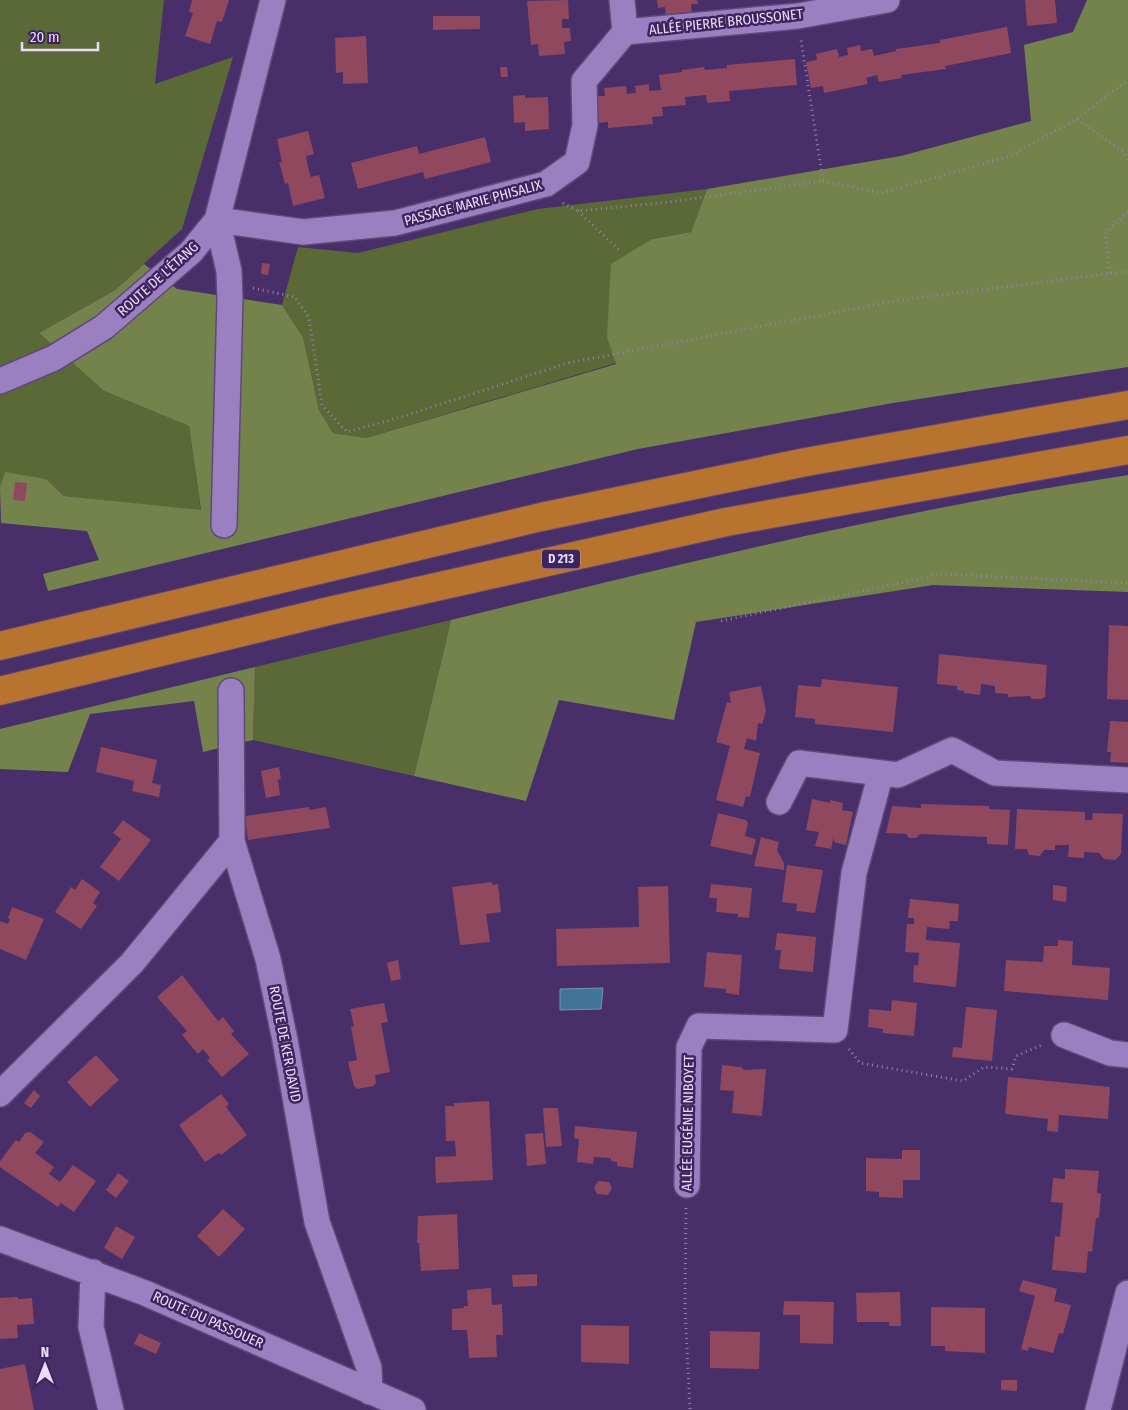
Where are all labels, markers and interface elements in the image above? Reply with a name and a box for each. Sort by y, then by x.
street label: ALLÉE PIERRE BROUSSONET [648,4,804,39]
scale bar [22,20,99,52]
text: 20 m [30,28,60,46]
street label: PASSAGE MARIE PHISALIX [402,176,544,230]
street label: ROUTE DE L'ÉTANG [113,238,202,320]
road number: D 213 [542,550,580,568]
street label: ROUTE DE KER DAVID [265,985,305,1103]
street label: ALLÉE EUGÉNIE NIBOYET [677,1054,698,1191]
street label: ROUTE DU PASSOUER [150,1288,266,1352]
north arrow [20,1340,70,1390]
text: N [41,1344,49,1361]

